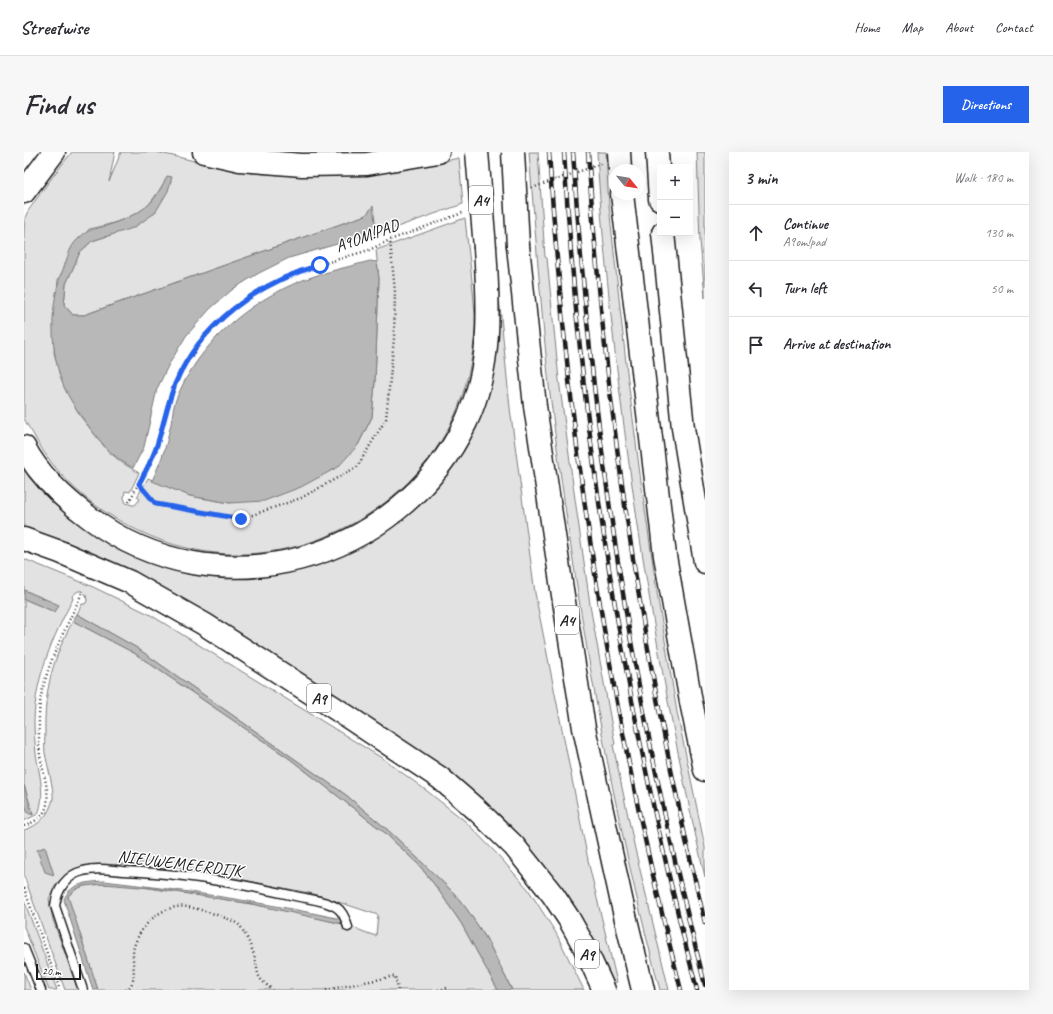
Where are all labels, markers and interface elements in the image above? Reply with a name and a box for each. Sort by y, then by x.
text: Streetwise [20,16,88,40]
text: Home [854,19,880,36]
text: Map [902,19,923,36]
text: About [945,19,973,36]
text: Contact [995,19,1033,36]
button: Directions [943,86,1029,123]
text: Find us [24,87,94,122]
north arrow [609,164,645,200]
map controls [657,164,693,236]
button: + [657,164,693,200]
text: 3 min [745,168,778,189]
text: Walk · 180 m [954,170,1013,186]
road number: A4 [469,186,493,214]
button: − [657,200,693,236]
street label: A9OM!PAD [333,214,403,257]
text: Continue [783,215,828,234]
icon: ahead [745,222,767,244]
text: 130 m [985,225,1013,241]
text: A9om!pad [783,234,826,250]
route start [311,256,329,274]
icon: left [745,278,767,300]
text: Turn left [783,279,826,298]
text: 50 m [991,281,1013,297]
icon: arrive [745,334,767,356]
text: Arrive at destination [783,335,890,354]
route end [232,510,250,528]
road number: A4 [555,606,579,634]
road number: A9 [307,684,331,712]
street label: NIEUWEMEERDIJK [117,845,247,882]
road number: A9 [575,940,599,968]
scale bar [36,962,81,981]
text: 20 m [42,964,61,978]

